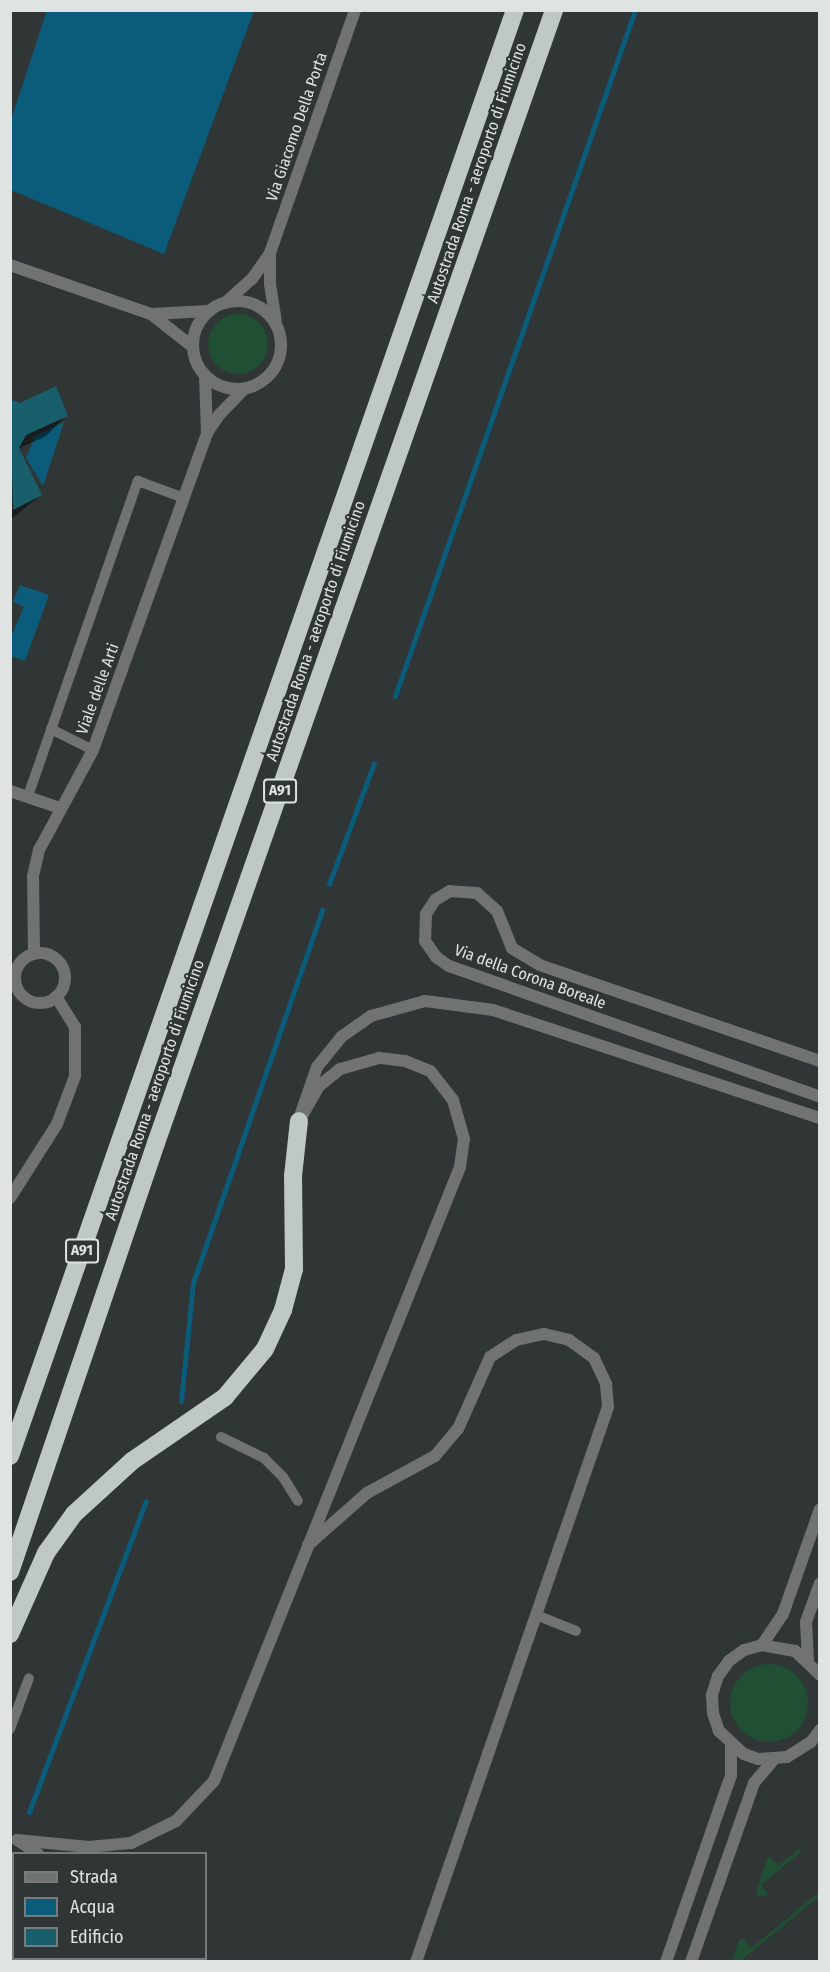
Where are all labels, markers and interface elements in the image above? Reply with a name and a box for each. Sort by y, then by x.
street label: Autostrada Roma - aeroporto di Fiumicino [423,40,531,306]
street label: Via Giacomo Della Porta [262,50,332,204]
street label: Autostrada Roma - aeroporto di Fiumicino [262,498,370,764]
street label: Viale delle Arti [73,641,123,737]
road number: A91 [262,779,298,803]
street label: Via della Corona Boreale [452,941,608,1013]
street label: Autostrada Roma - aeroporto di Fiumicino [101,957,209,1223]
road number: A91 [64,1239,100,1263]
legend [12,1852,207,1960]
text: Strada [70,1866,118,1888]
text: Acqua [70,1896,115,1918]
text: Edificio [70,1926,123,1948]

